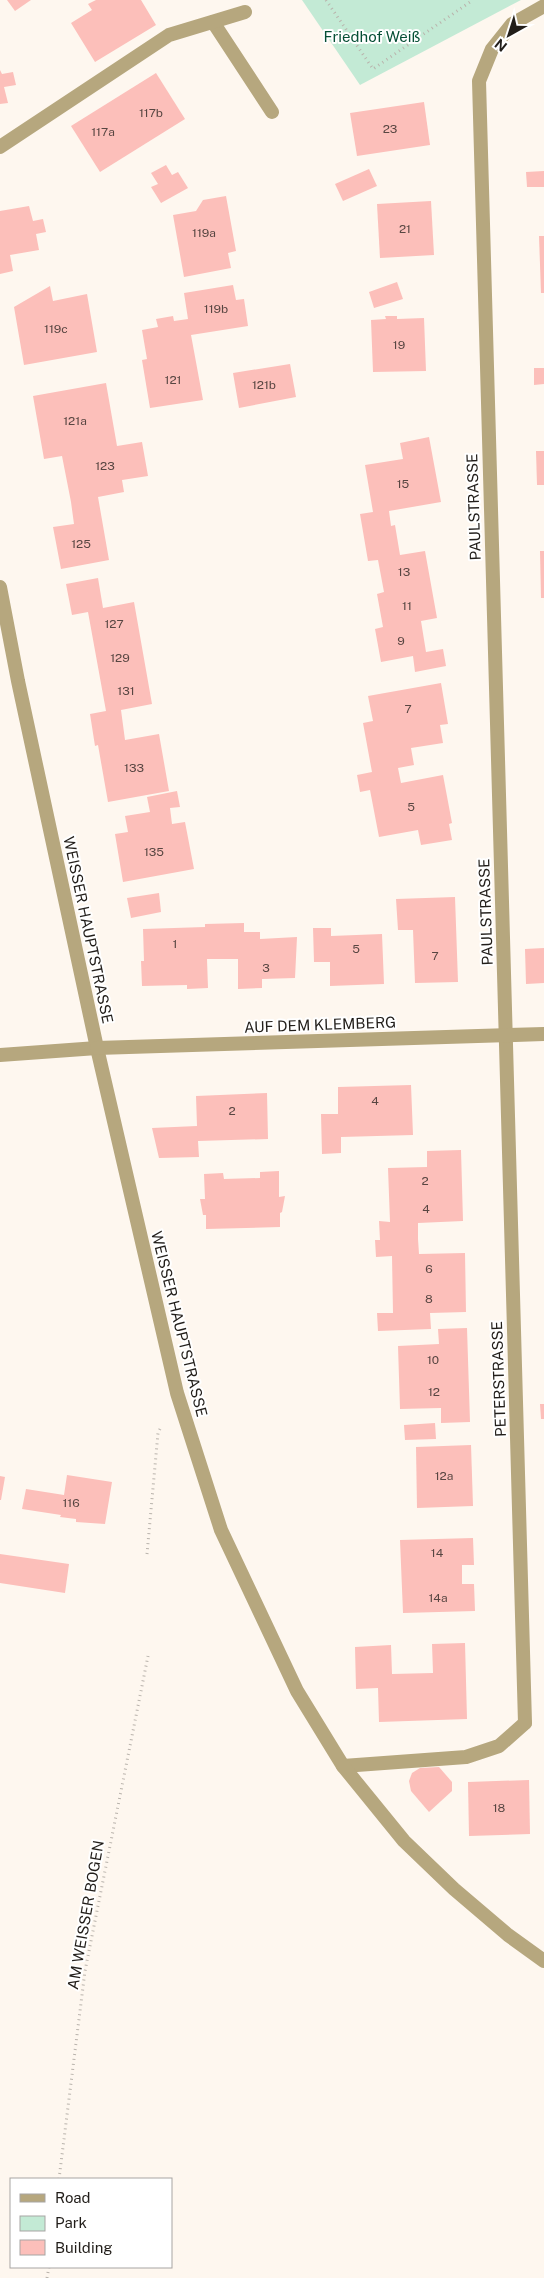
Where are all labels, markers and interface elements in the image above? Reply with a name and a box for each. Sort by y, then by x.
north arrow [484,10,534,60]
park label: Friedhof Weiß [324,28,421,45]
text: N [492,35,510,55]
house number: 117b [139,106,163,120]
house number: 23 [383,122,397,136]
house number: 117a [91,125,115,139]
house number: 21 [399,222,411,236]
house number: 119a [192,226,216,240]
house number: 119b [204,302,228,316]
house number: 119c [44,322,68,336]
house number: 19 [393,338,405,352]
house number: 121 [165,373,181,387]
house number: 121b [252,378,276,392]
house number: 121a [63,414,87,428]
street label: PAULSTRASSE [463,453,484,561]
house number: 123 [95,459,115,473]
house number: 15 [397,477,410,491]
house number: 125 [71,537,91,551]
house number: 13 [398,565,410,579]
house number: 11 [402,599,412,613]
house number: 127 [104,617,124,631]
house number: 9 [397,634,405,648]
house number: 129 [110,651,130,665]
house number: 131 [117,684,135,698]
house number: 7 [404,702,412,716]
house number: 133 [124,761,144,775]
house number: 5 [407,800,415,814]
street label: WEISSER HAUPTSTRASSE [60,835,117,1025]
house number: 135 [144,845,164,859]
street label: PAULSTRASSE [475,858,496,966]
house number: 1 [173,937,177,951]
house number: 5 [352,942,360,956]
house number: 7 [431,949,439,963]
house number: 3 [262,961,270,975]
street label: AUF DEM KLEMBERG [244,1013,396,1036]
house number: 4 [371,1094,379,1108]
house number: 2 [228,1104,236,1118]
house number: 2 [421,1174,429,1188]
house number: 4 [422,1202,430,1216]
street label: WEISSER HAUPTSTRASSE [148,1229,211,1418]
house number: 6 [425,1262,433,1276]
house number: 8 [425,1292,433,1306]
street label: PETERSTRASSE [488,1321,509,1437]
house number: 10 [427,1353,439,1367]
house number: 12 [428,1385,440,1399]
house number: 12a [435,1469,453,1483]
house number: 116 [62,1496,80,1510]
house number: 14 [431,1546,444,1560]
house number: 14a [428,1591,448,1605]
house number: 18 [493,1801,506,1815]
street label: AM WEISSER BOGEN [64,1839,107,1991]
legend [10,2178,172,2268]
text: Road [55,2189,91,2206]
text: Park [55,2214,87,2231]
text: Building [55,2239,113,2256]

